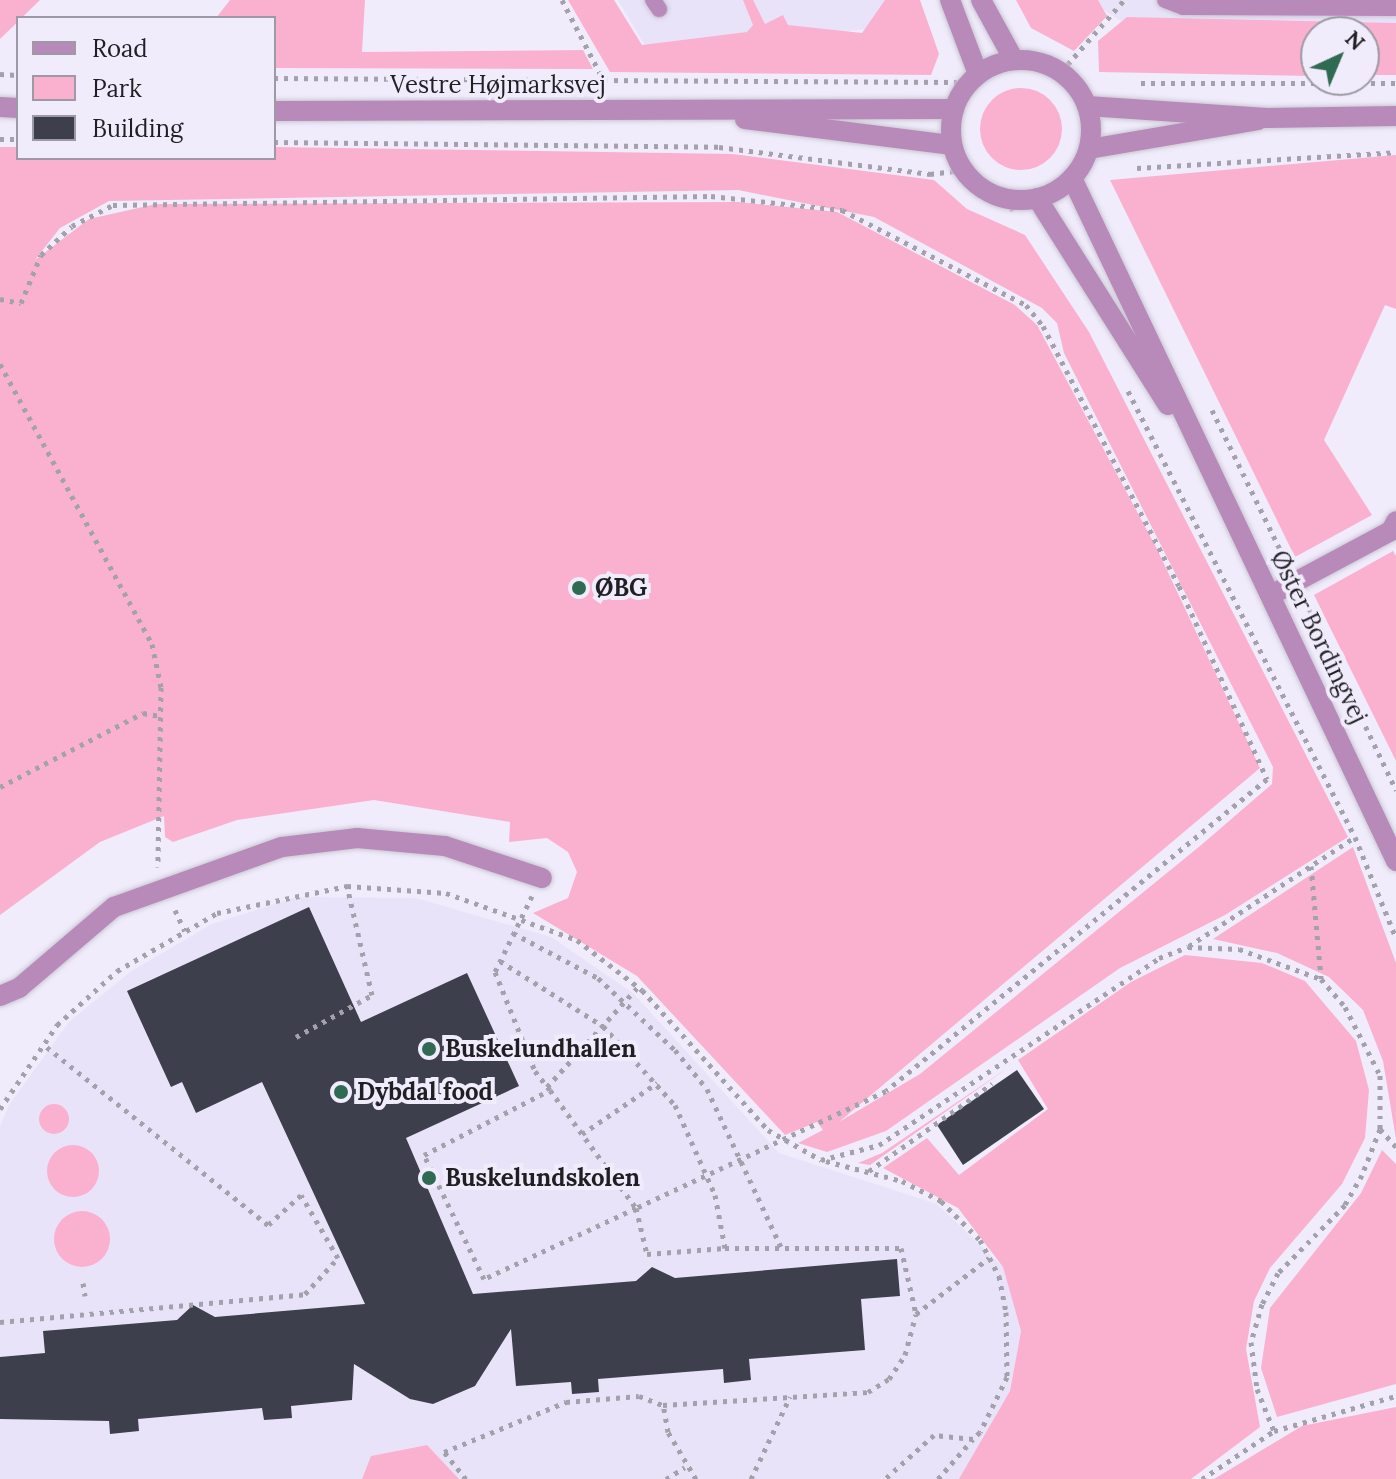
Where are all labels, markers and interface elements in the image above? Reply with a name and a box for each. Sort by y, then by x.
legend [16,16,276,160]
north arrow [1300,16,1380,96]
text: N [1339,24,1371,56]
text: Road [92,33,148,64]
street label: Vestre Højmarksvej [390,71,606,99]
text: Park [92,73,142,104]
text: Building [92,113,183,144]
street label: Øster Bordingvej [1265,546,1373,728]
place label: ØBG [595,574,647,602]
marker: ØBG [570,579,588,597]
place label: Buskelundhallen [445,1035,636,1063]
marker: Buskelundhallen [420,1040,438,1058]
place label: Dybdal food [357,1078,493,1106]
marker: Dybdal food [332,1083,350,1101]
place label: Buskelundskolen [445,1164,640,1192]
marker: Buskelundskolen [420,1169,438,1187]

